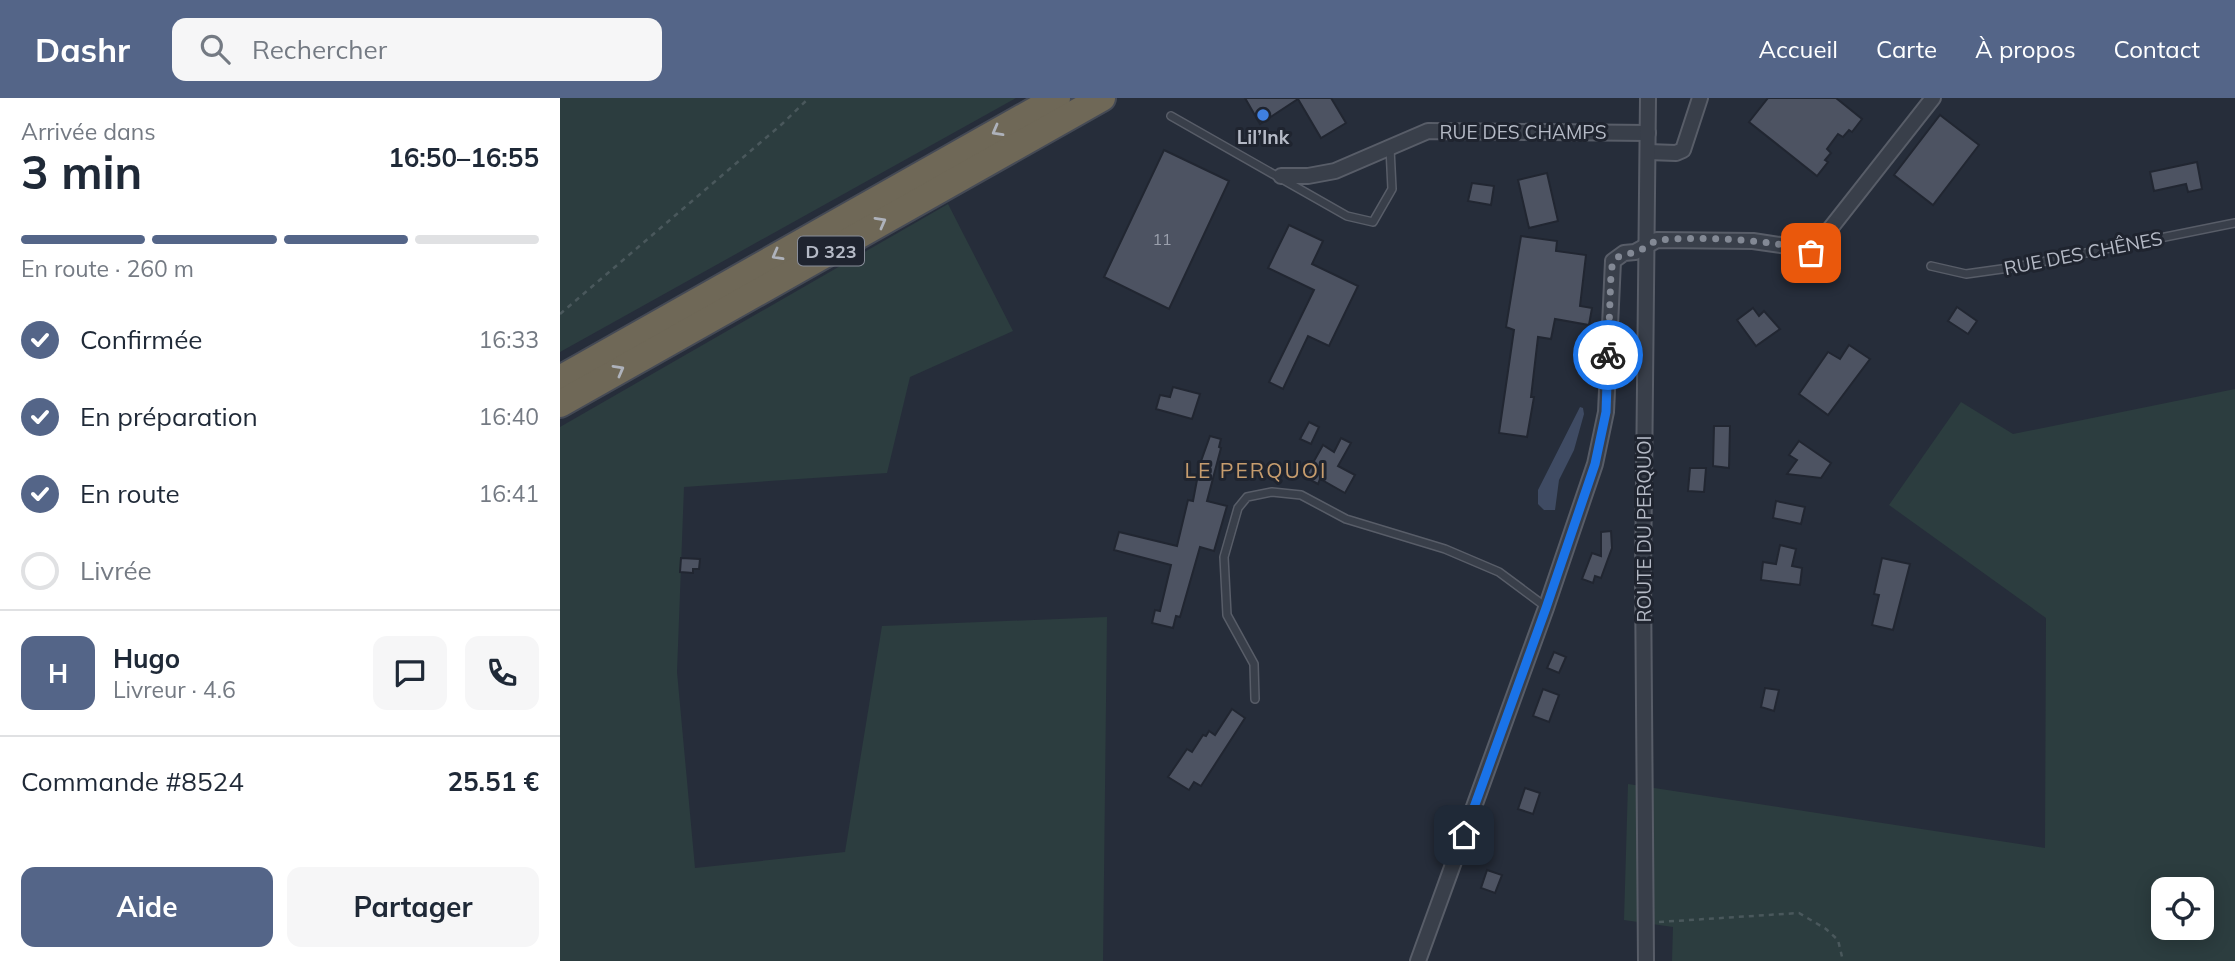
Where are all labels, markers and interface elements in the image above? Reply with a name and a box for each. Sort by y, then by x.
search box [172,18,662,81]
text: Dashr [35,29,130,70]
icon: search [196,30,234,68]
text: Rechercher [252,33,387,66]
text: Accueil [1759,34,1838,64]
text: Carte [1876,34,1937,64]
text: À propos [1975,34,2076,64]
text: Contact [2114,34,2200,64]
marker: Lil’Ink [1255,107,1271,123]
text: Arrivée dans [21,117,156,146]
street label: RUE DES CHAMPS [1439,120,1607,144]
one-way arrow [992,123,1004,136]
place label: Lil’Ink [1237,125,1290,149]
text: 16:50–16:55 [388,141,539,174]
text: 3 min [21,143,142,201]
one-way arrow [874,217,887,230]
pin [1781,223,1841,283]
street label: RUE DES CHÊNES [2002,226,2164,280]
house number: 11 [1152,229,1172,249]
icon: bag [1792,234,1830,272]
road number: D 323 [798,236,864,266]
one-way arrow [772,247,785,260]
text: En route · 260 m [21,254,194,283]
courier [1573,320,1643,390]
icon: check [21,321,59,359]
text: Confirmée [80,323,202,356]
text: 16:33 [479,325,539,354]
icon: bike [1589,336,1627,374]
one-way arrow [612,365,625,378]
icon: check [21,398,59,436]
text: En préparation [80,400,258,433]
text: 16:40 [479,402,539,431]
street label: ROUTE DU PERQUOI [1632,436,1656,622]
district label: LE PERQUOI [1185,457,1327,483]
icon: check [21,475,59,513]
text: En route [80,477,180,510]
text: 16:41 [479,479,539,508]
text: Livrée [80,554,152,587]
button: chat [373,636,447,710]
button: phone [465,636,539,710]
text: Hugo [113,642,180,675]
text: H [48,657,68,690]
text: Livreur · 4.6 [113,675,236,704]
text: Commande #8524 [21,765,244,798]
text: 25.51 € [447,765,539,798]
pin [1434,805,1494,865]
icon: home [1445,816,1483,854]
button: Aide [21,867,273,947]
button: Partager [287,867,539,947]
map controls [2151,877,2214,940]
button: locate [2151,877,2214,940]

